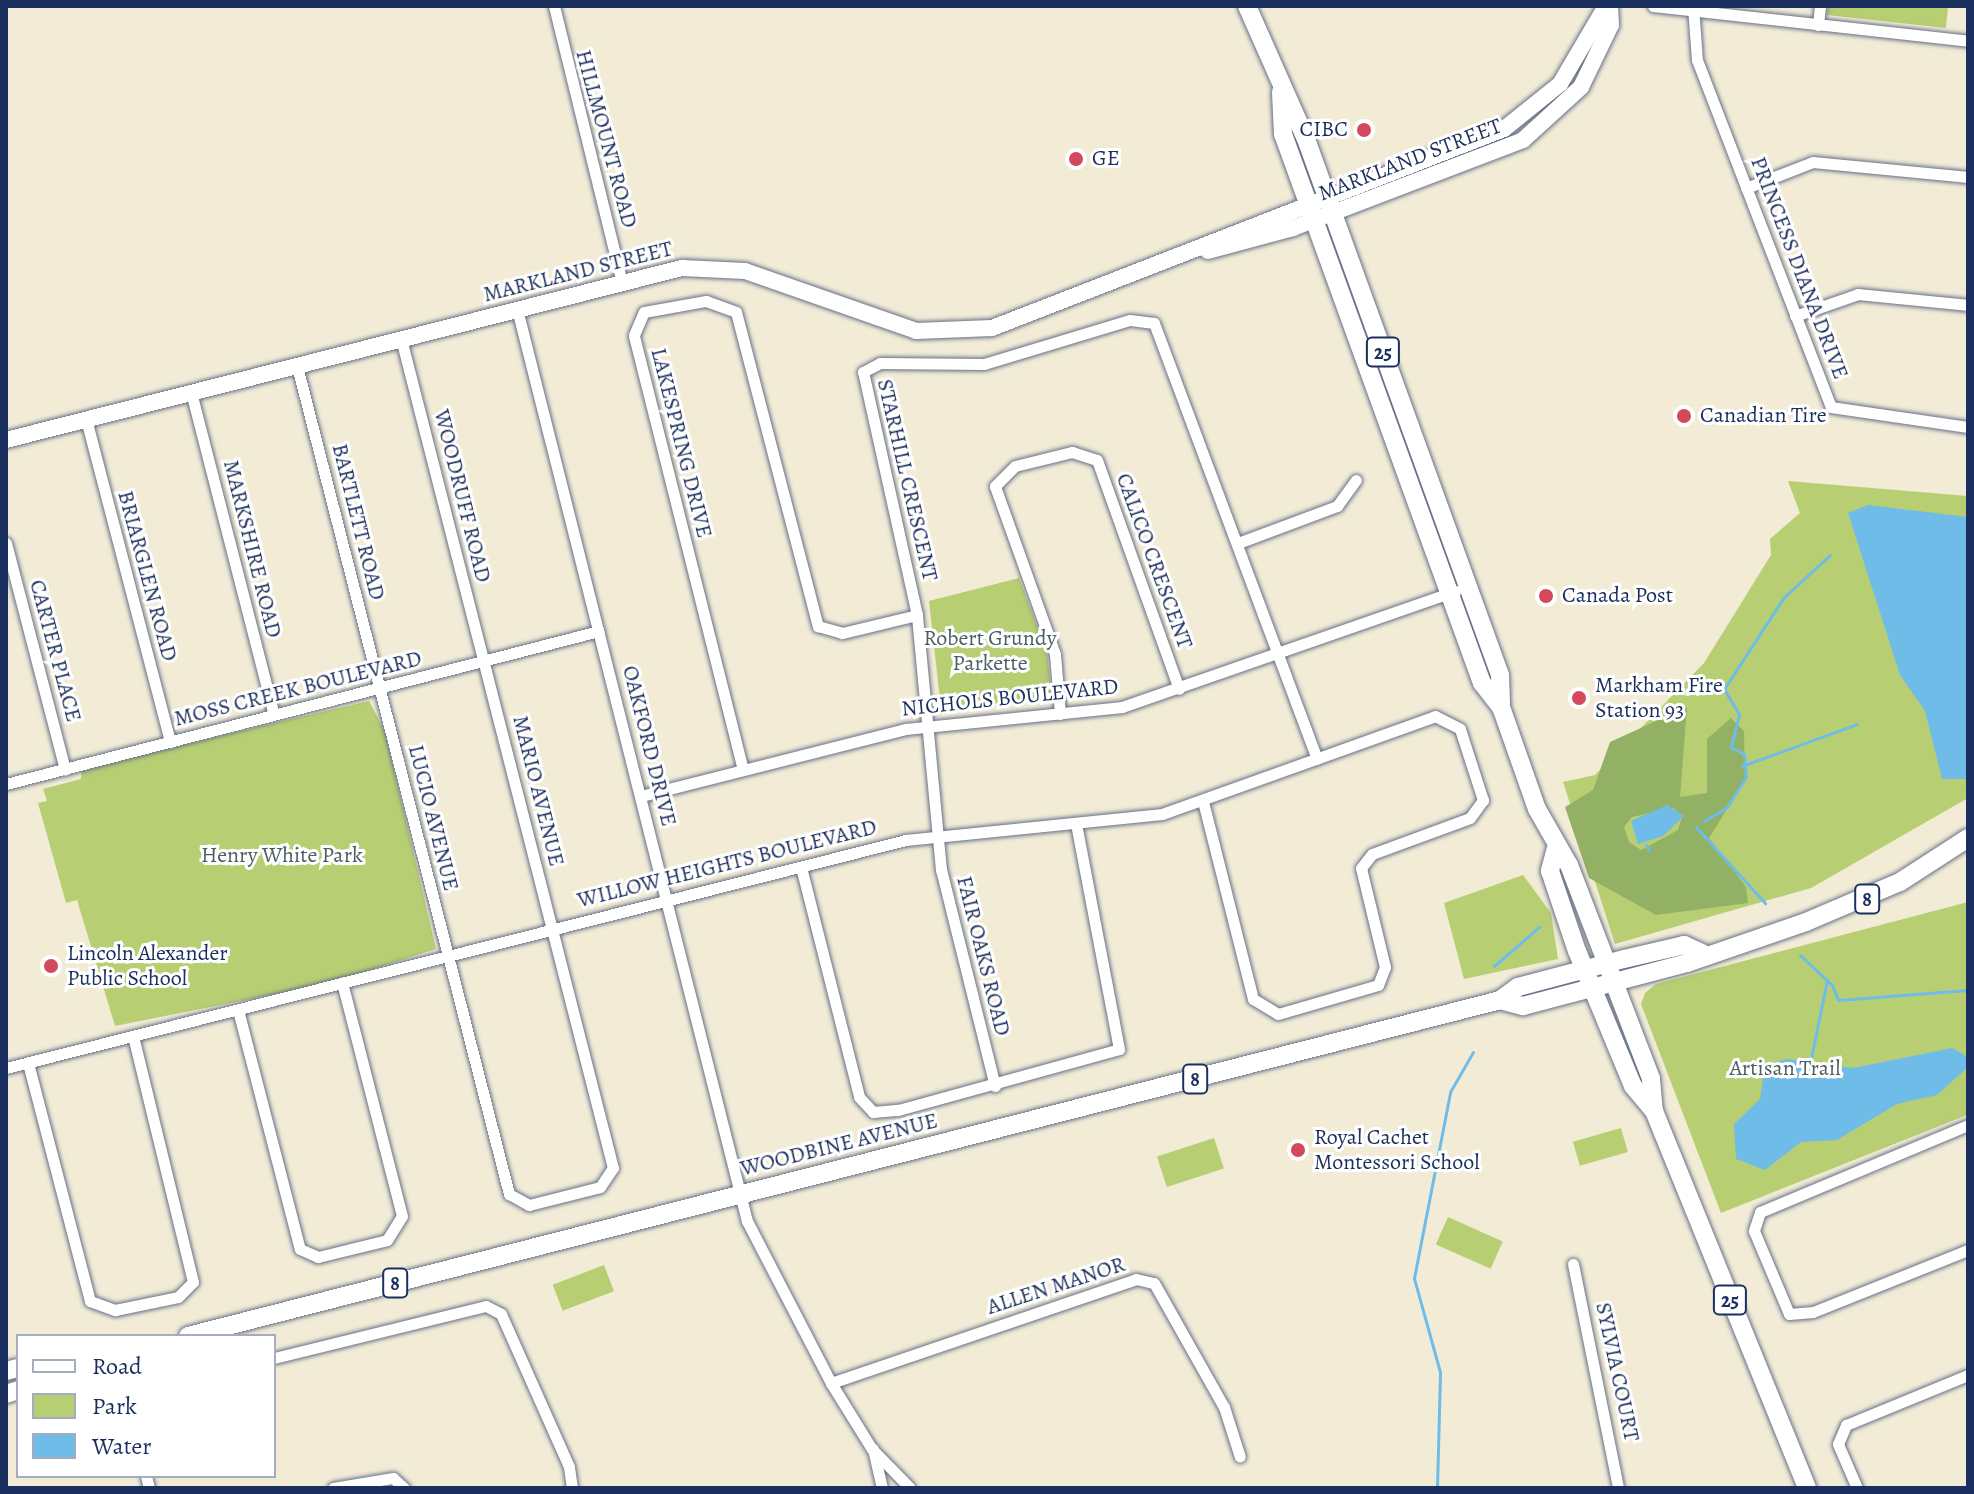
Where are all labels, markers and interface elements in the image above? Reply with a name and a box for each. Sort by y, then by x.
street label: HILLMOUNT ROAD [570,47,642,231]
street label: MARKLAND STREET [1315,113,1505,207]
place label: CIBC [1299,117,1348,143]
marker: CIBC [1355,121,1373,139]
place label: GE [1092,146,1120,172]
marker: GE [1067,150,1085,168]
street label: PRINCESS DIANA DRIVE [1744,153,1854,383]
street label: MARKLAND STREET [481,236,675,308]
road number: 25 [1365,336,1401,368]
street label: LAKESPRING DRIVE [645,345,717,541]
street label: STARHILL CRESCENT [871,377,943,583]
place label: Canadian Tire [1700,403,1827,429]
street label: WOODRUFF ROAD [428,407,496,585]
marker: Canadian Tire [1675,407,1693,425]
street label: BARTLETT ROAD [326,441,390,603]
street label: MARKSHIRE ROAD [217,457,287,641]
street label: CALICO CRESCENT [1110,470,1198,652]
street label: BRIARGLEN ROAD [112,488,182,664]
street label: CARTER PLACE [23,577,87,725]
place label: Canada Post [1562,583,1673,609]
marker: Canada Post [1537,587,1555,605]
park label: Robert Grundy Parkette [923,625,1057,676]
street label: MOSS CREEK BOULEVARD [172,645,424,733]
street label: OAKFORD DRIVE [616,663,682,829]
place label: Markham Fire Station 93 [1595,672,1723,724]
street label: NICHOLS BOULEVARD [900,673,1120,723]
marker: Markham Fire Station 93 [1570,689,1588,707]
street label: MARIO AVENUE [506,713,570,869]
street label: LUCIO AVENUE [402,742,464,894]
street label: WILLOW HEIGHTS BOULEVARD [575,814,879,914]
park label: Henry White Park [201,843,363,869]
street label: FAIR OAKS ROAD [950,873,1016,1039]
road number: 8 [1853,883,1881,915]
place label: Lincoln Alexander Public School [67,940,228,992]
marker: Lincoln Alexander Public School [42,957,60,975]
park label: Artisan Trail [1729,1056,1841,1082]
road number: 8 [1181,1063,1209,1095]
street label: WOODBINE AVENUE [738,1108,940,1182]
place label: Royal Cachet Montessori School [1314,1124,1480,1176]
marker: Royal Cachet Montessori School [1289,1141,1307,1159]
street label: ALLEN MANOR [984,1251,1128,1321]
road number: 8 [381,1267,409,1299]
road number: 25 [1712,1284,1748,1316]
street label: SYLVIA COURT [1589,1300,1645,1444]
legend [16,1334,276,1478]
text: Road [92,1350,142,1382]
text: Park [92,1390,137,1422]
text: Water [92,1430,152,1462]

